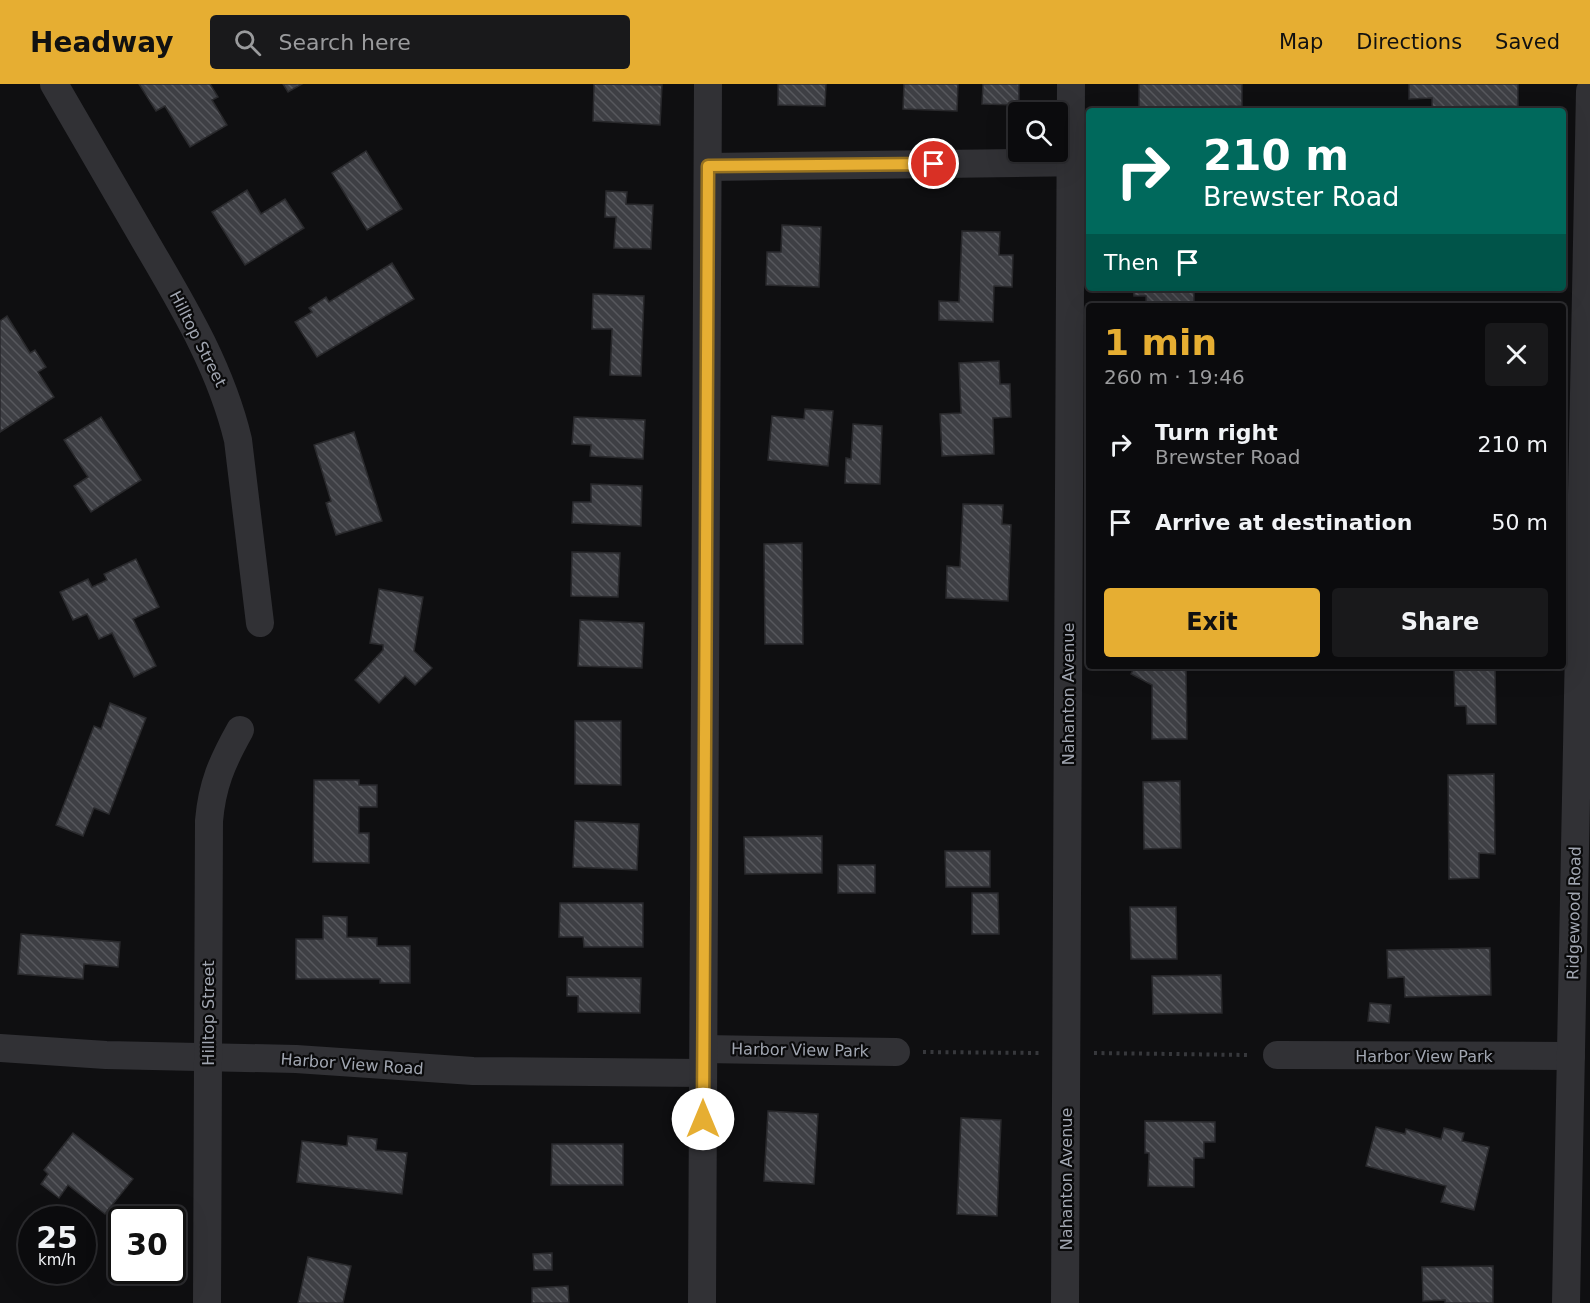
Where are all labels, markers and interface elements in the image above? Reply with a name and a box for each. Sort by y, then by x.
search box [210,15,630,69]
text: Headway [30,26,174,59]
icon: search [231,26,264,59]
text: Search here [279,30,411,55]
text: Map [1279,30,1323,54]
text: Directions [1356,30,1462,54]
text: Saved [1495,30,1560,54]
map controls [1008,102,1068,162]
button: search [1008,102,1068,162]
text: 210 m [1203,131,1349,180]
icon: right [1104,132,1182,210]
pin [908,138,959,189]
icon: arrive [917,147,950,180]
text: Brewster Road [1203,181,1399,212]
icon: arrive [1171,246,1204,279]
text: Then [1104,250,1159,275]
street label: Hilltop Street [166,288,230,390]
text: 1 min [1104,322,1217,363]
button: close [1485,323,1548,386]
text: 260 m · 19:46 [1104,365,1245,389]
text: Turn right [1155,420,1278,445]
icon: right [1104,428,1137,461]
text: 210 m [1478,432,1548,457]
text: Brewster Road [1155,445,1301,469]
icon: arrive [1104,506,1137,539]
text: Arrive at destination [1155,510,1412,535]
text: 50 m [1492,510,1548,535]
button: Exit [1104,588,1320,657]
button: Share [1332,588,1548,657]
street label: Nahanton Avenue [1059,623,1078,765]
street label: Ridgewood Road [1563,846,1585,980]
street label: Hilltop Street [199,960,218,1066]
street label: Harbor View Park [731,1039,870,1061]
street label: Harbor View Park [1355,1047,1494,1066]
street label: Harbor View Road [280,1050,424,1078]
position arrow [671,1087,735,1151]
street label: Nahanton Avenue [1057,1108,1076,1250]
speed limit sign: 30 [108,1206,186,1284]
text: 25 [36,1220,78,1255]
text: km/h [38,1251,76,1269]

